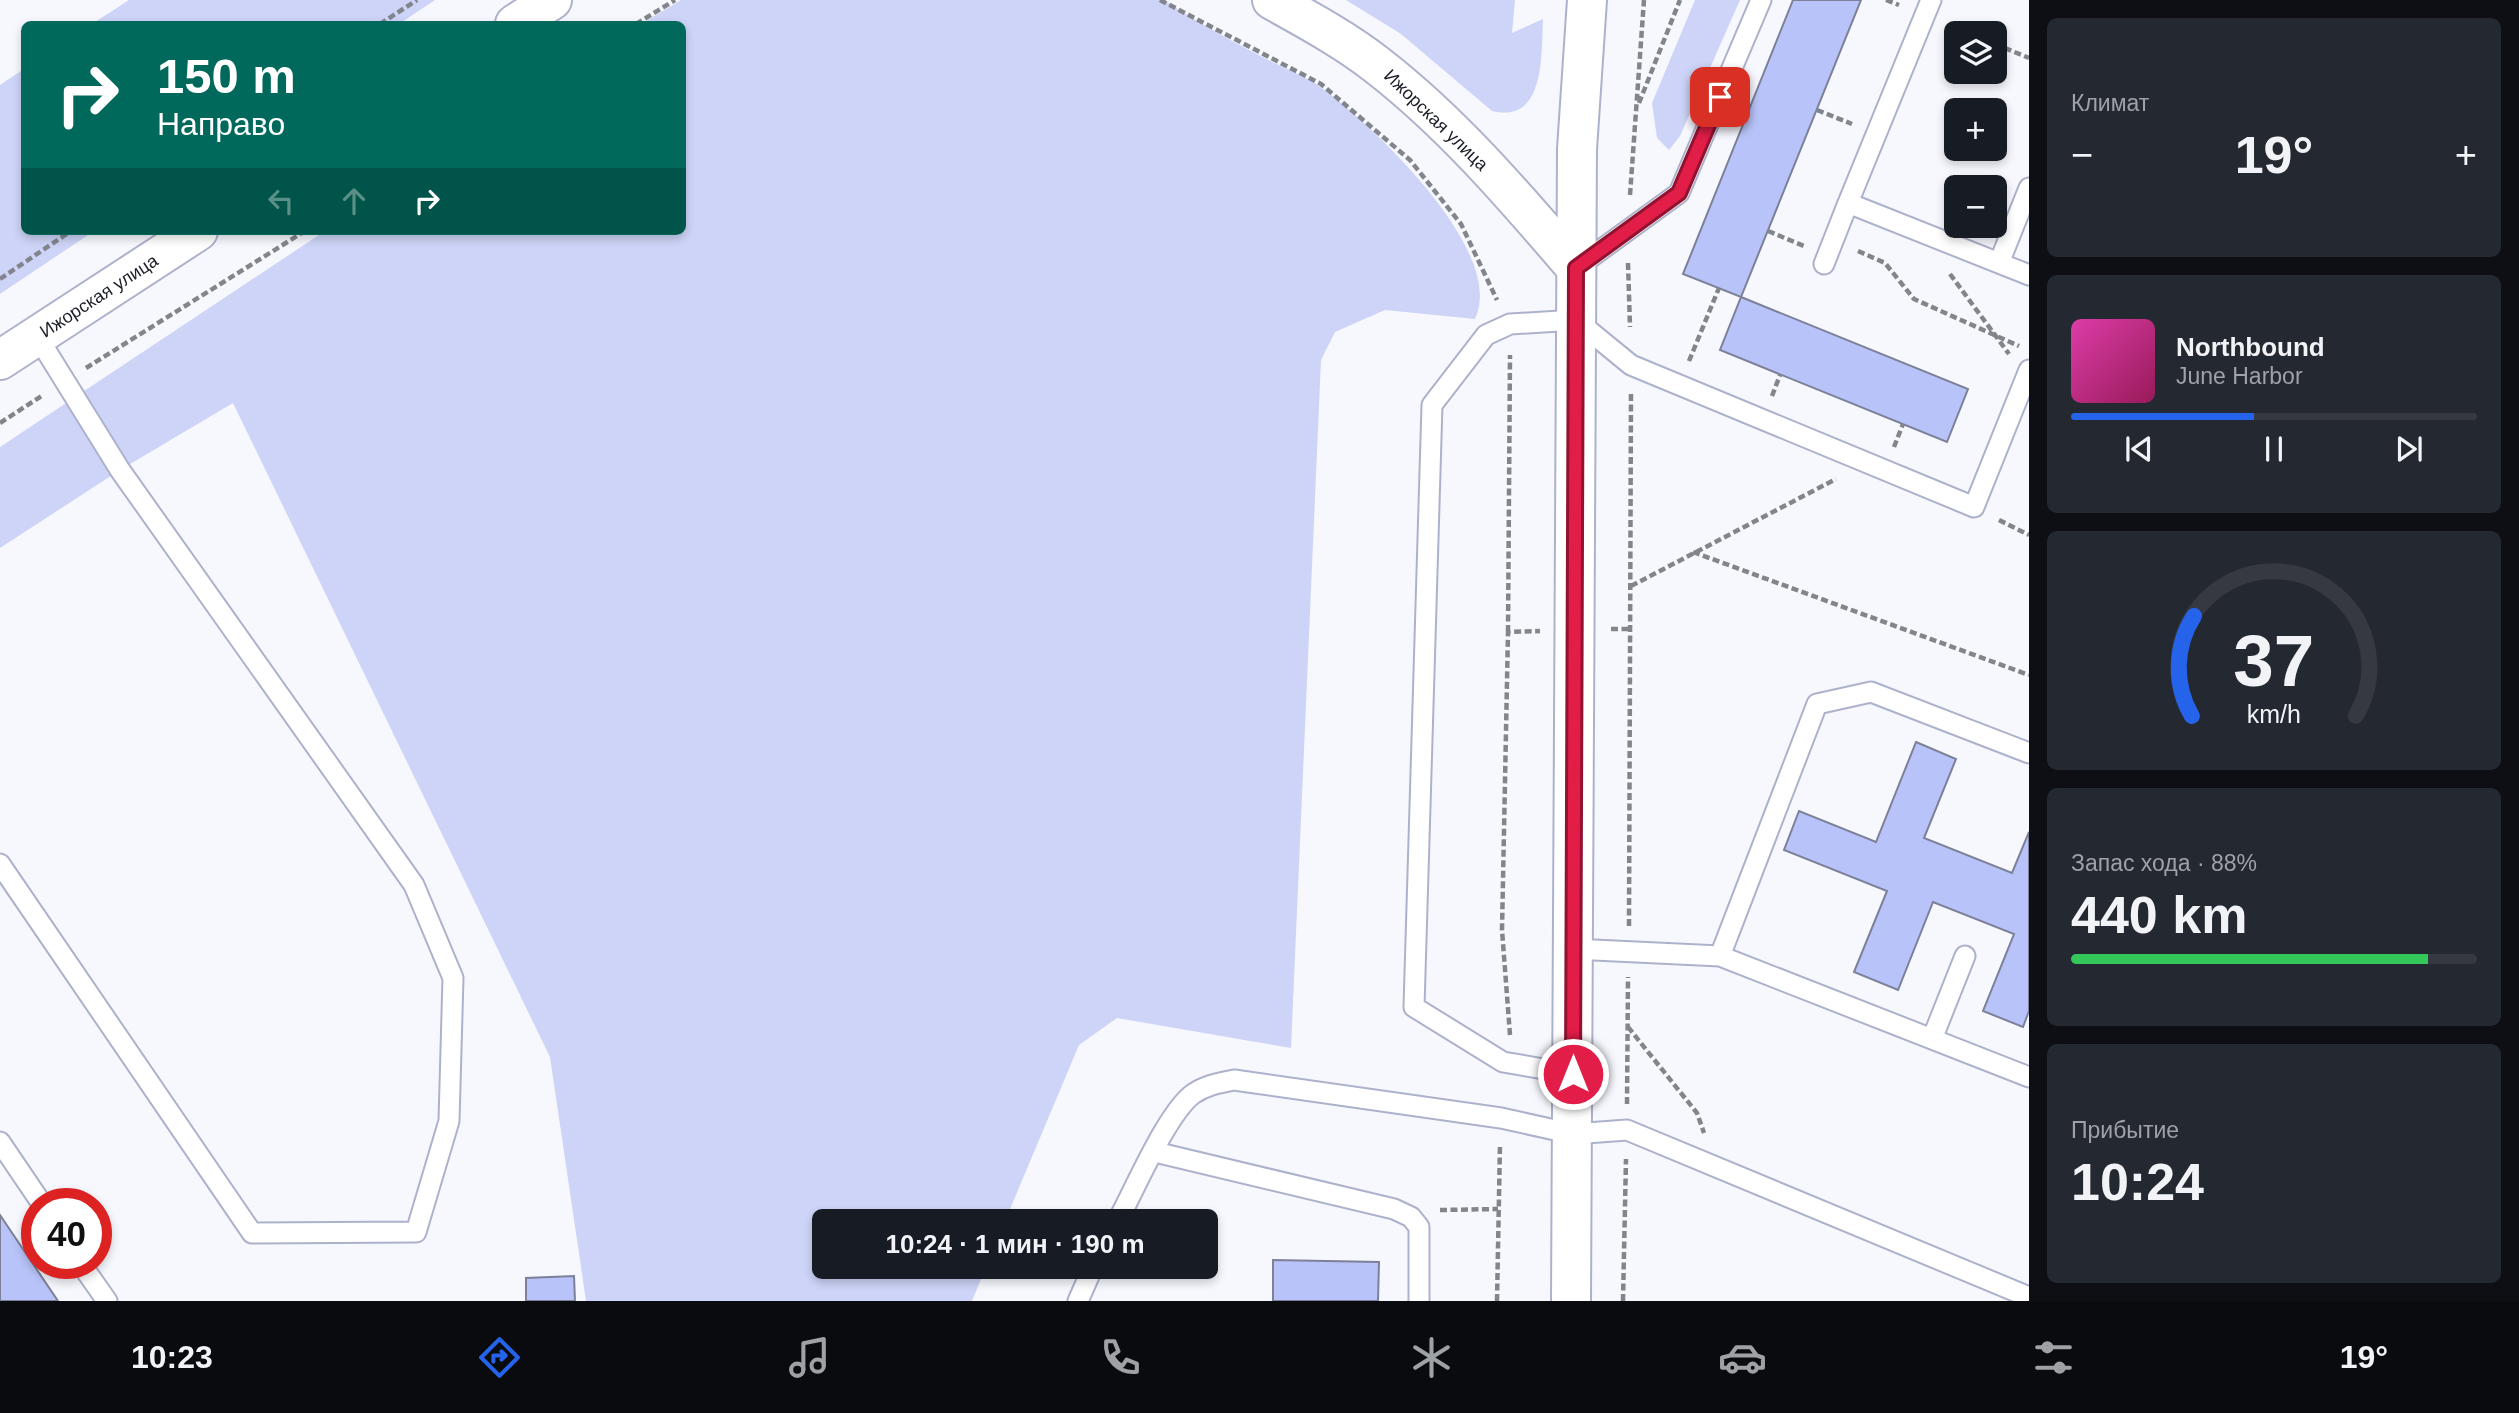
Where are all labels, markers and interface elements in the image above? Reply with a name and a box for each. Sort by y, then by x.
map controls [1944,21,2007,238]
button: layers [1944,21,2007,84]
icon: right [42,49,133,140]
text: 150 m [157,49,296,103]
street label: Ижорская улица [1380,65,1493,175]
pin [1690,67,1750,127]
icon: arrive [1701,78,1739,116]
text: Климат [2071,90,2149,116]
button: + [1944,98,2007,161]
text: Направо [157,106,285,142]
text: 19° [2235,126,2313,184]
text: − [2071,134,2093,176]
text: + [2455,134,2477,176]
button: − [1944,175,2007,238]
icon: left [262,182,300,220]
icon: ahead [335,182,373,220]
icon: right [408,182,446,220]
street label: Ижорская улица [36,250,163,342]
text: Northbound [2176,332,2325,362]
text: June Harbor [2176,363,2303,389]
icon: previous [2120,430,2158,468]
icon: pause [2255,430,2293,468]
icon: next [2390,430,2428,468]
text: 37 [2234,621,2314,702]
text: km/h [2247,700,2301,728]
text: Запас хода · 88% [2071,850,2257,876]
text: 440 km [2071,886,2247,944]
position arrow [1536,1037,1610,1111]
text: Прибытие [2071,1117,2179,1143]
text: 10:24 [2071,1153,2204,1211]
speed limit sign: 40 [21,1188,112,1279]
text: 10:24 · 1 мин · 190 m [885,1229,1145,1259]
icon: directions [475,1333,524,1382]
icon: music [785,1333,834,1382]
icon: phone [1096,1333,1145,1382]
icon: climate [1407,1333,1456,1382]
icon: car [1718,1333,1767,1382]
icon: filters [2029,1333,2078,1382]
text: 10:23 [131,1339,213,1375]
text: 19° [2340,1339,2388,1375]

